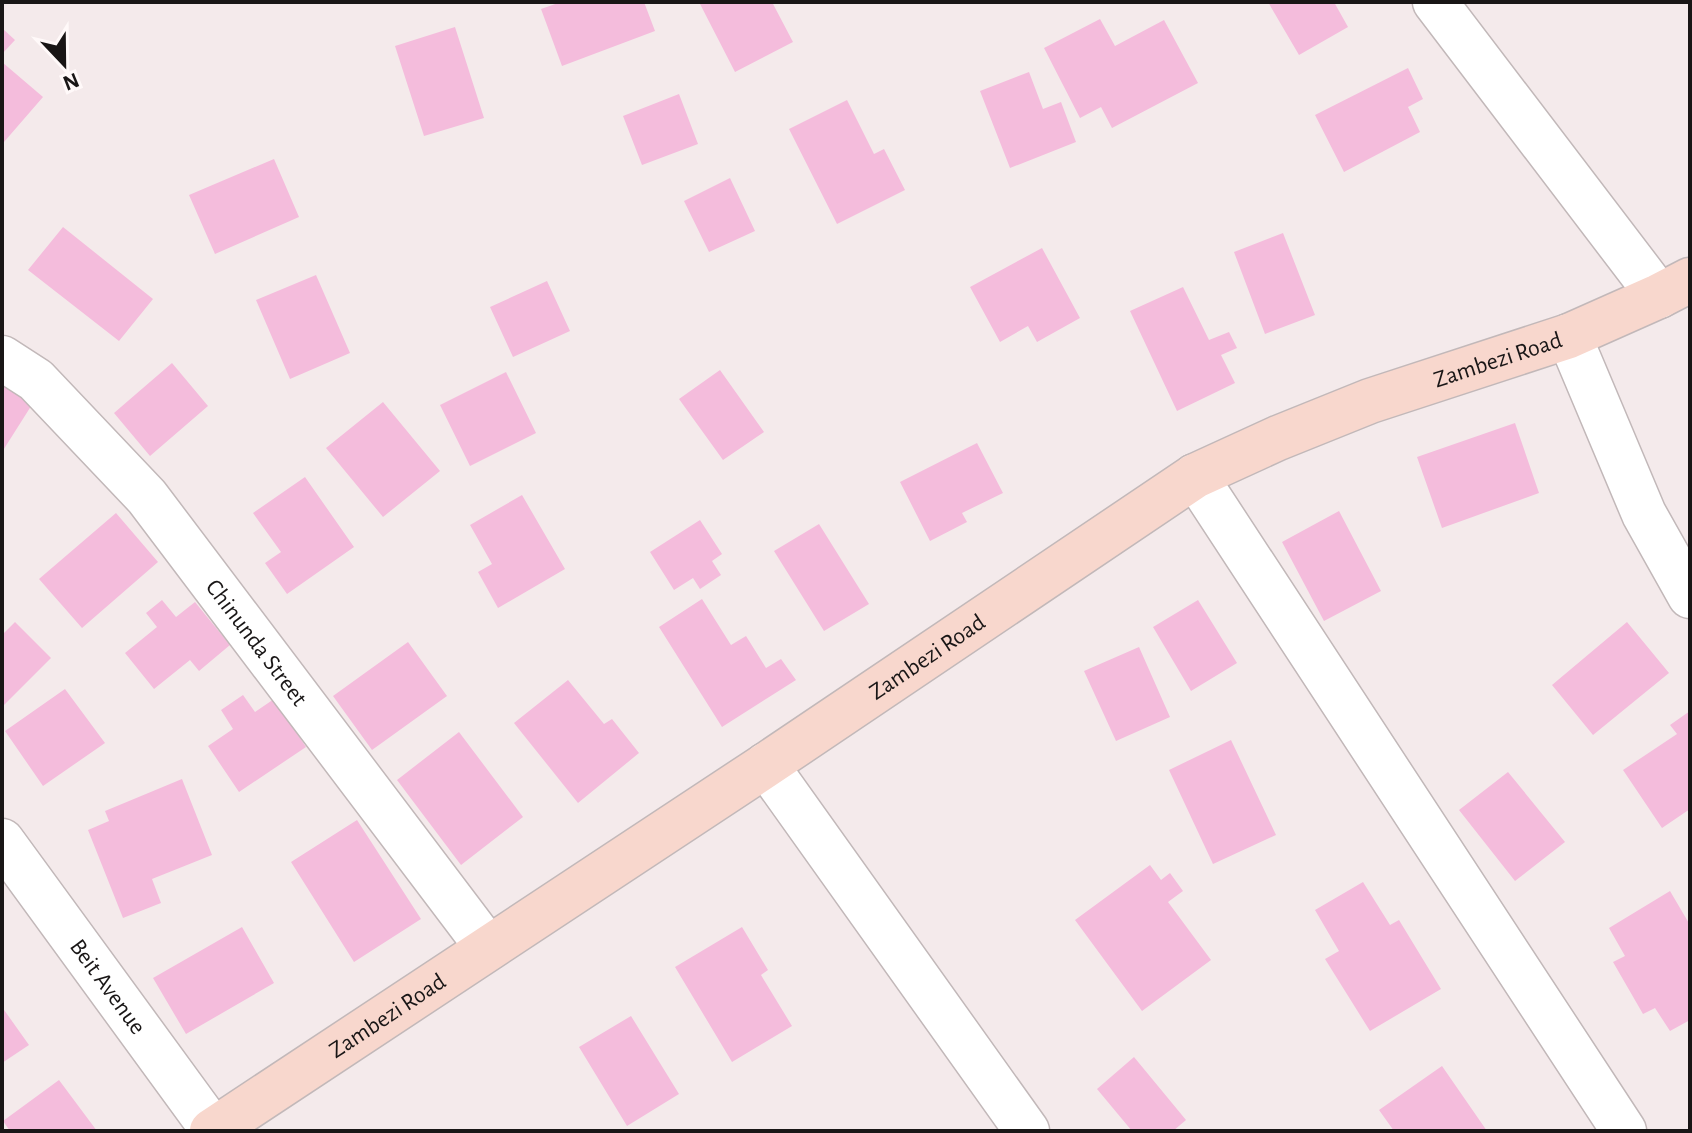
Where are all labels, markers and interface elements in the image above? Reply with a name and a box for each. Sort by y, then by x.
north arrow [24,24,104,104]
text: N [60,69,82,95]
street label: Zambezi Road [1431,328,1565,392]
street label: Chinunda Street [201,575,312,711]
street label: Zambezi Road [865,610,990,705]
street label: Beit Avenue [65,935,150,1039]
street label: Zambezi Road [325,969,450,1063]

